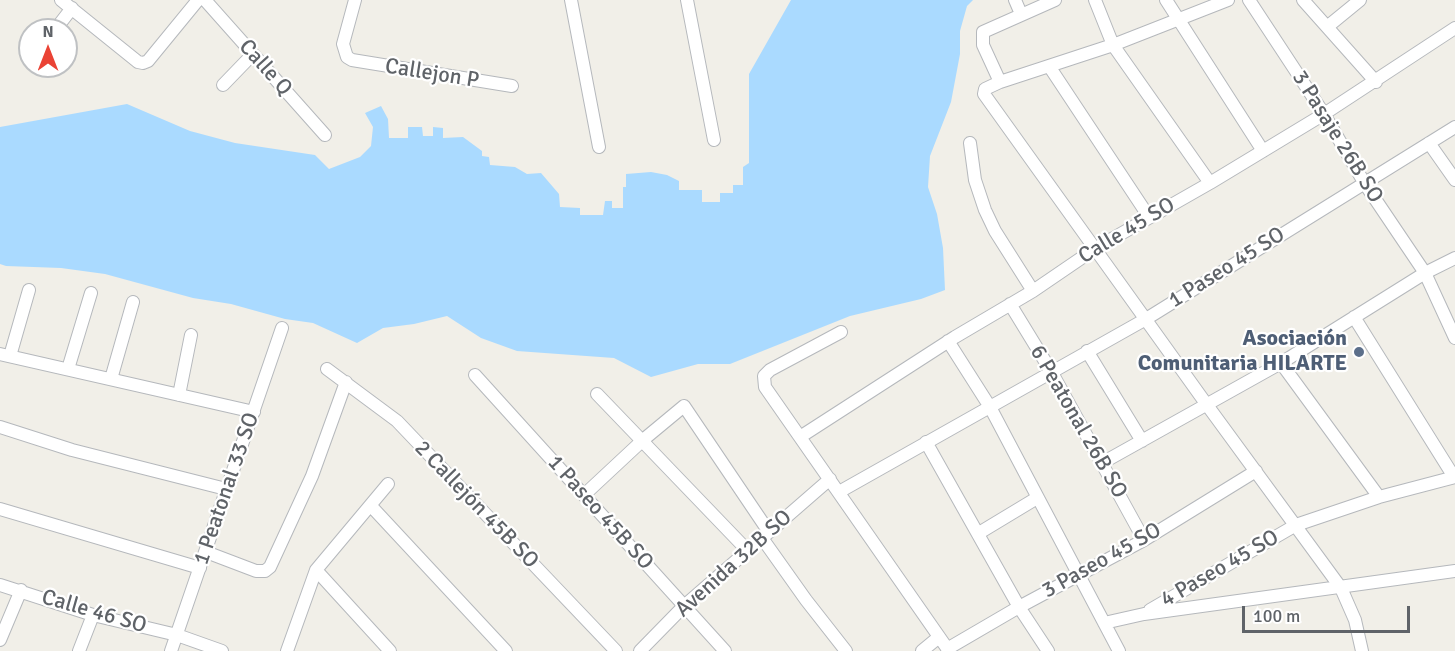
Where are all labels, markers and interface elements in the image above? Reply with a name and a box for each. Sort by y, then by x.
north arrow [18,18,78,78]
text: N [42,22,54,42]
street label: Calle Q [233,34,297,102]
street label: Callejon P [383,54,481,94]
street label: 3 Pasaje 26B SO [1286,66,1388,208]
street label: Calle 45 SO [1074,192,1180,270]
street label: 1 Paseo 45 SO [1164,222,1290,314]
place label: Asociación Comunitaria HILARTE [1138,326,1347,378]
street label: 6 Peatonal 26B SO [1023,341,1133,503]
marker: Asociación Comunitaria HILARTE [1352,345,1366,359]
street label: 1 Peatonal 33 SO [189,409,265,569]
street label: 2 Callejón 45B SO [408,436,544,574]
street label: 1 Paseo 45B SO [542,450,658,576]
street label: Avenida 32B SO [670,505,798,623]
street label: 3 Paseo 45 SO [1038,517,1166,605]
street label: 4 Paseo 45 SO [1156,525,1284,613]
street label: Calle 46 SO [39,584,149,640]
scale bar [1245,594,1413,632]
text: 100 m [1253,605,1300,627]

